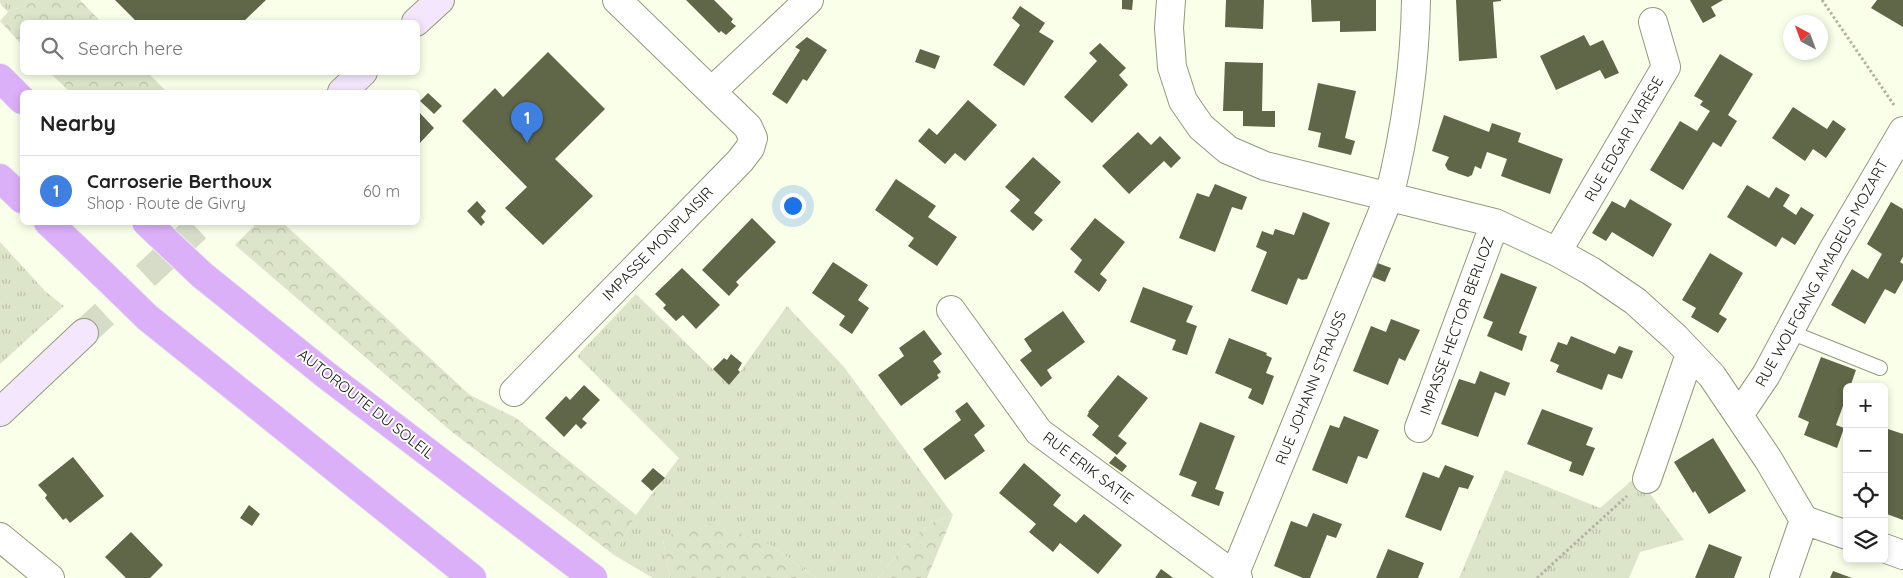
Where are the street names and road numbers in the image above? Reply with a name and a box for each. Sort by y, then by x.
street label: RUE EDGAR VARÈSE [1580,73,1667,205]
street label: RUE WOLFGANG AMADEUS MOZART [1751,156,1892,390]
street label: IMPASSE MONPLAISIR [598,183,717,305]
street label: IMPASSE HECTOR BERLIOZ [1415,234,1498,417]
street label: RUE JOHANN STRAUSS [1271,308,1350,468]
street label: AUTOROUTE DU SOLEIL [294,344,438,463]
street label: RUE ERIK SATIE [1039,427,1137,508]

